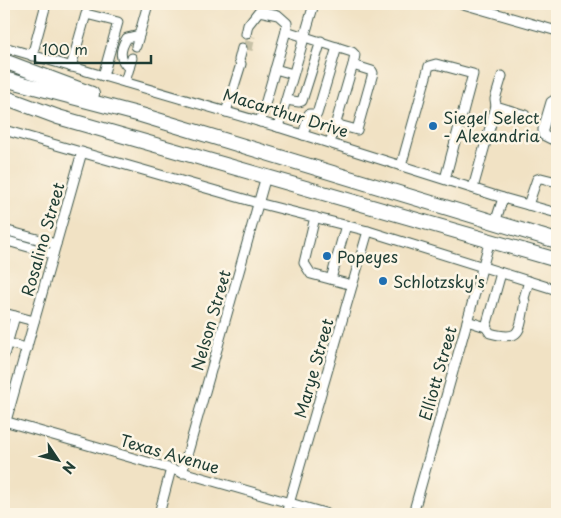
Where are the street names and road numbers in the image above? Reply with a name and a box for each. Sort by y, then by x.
street label: Macarthur Drive [220,82,352,142]
street label: Rosalino Street [14,179,70,299]
street label: Nelson Street [184,266,236,373]
street label: Marye Street [287,315,339,421]
street label: Elliott Street [412,323,462,423]
street label: Texas Avenue [117,427,223,479]

